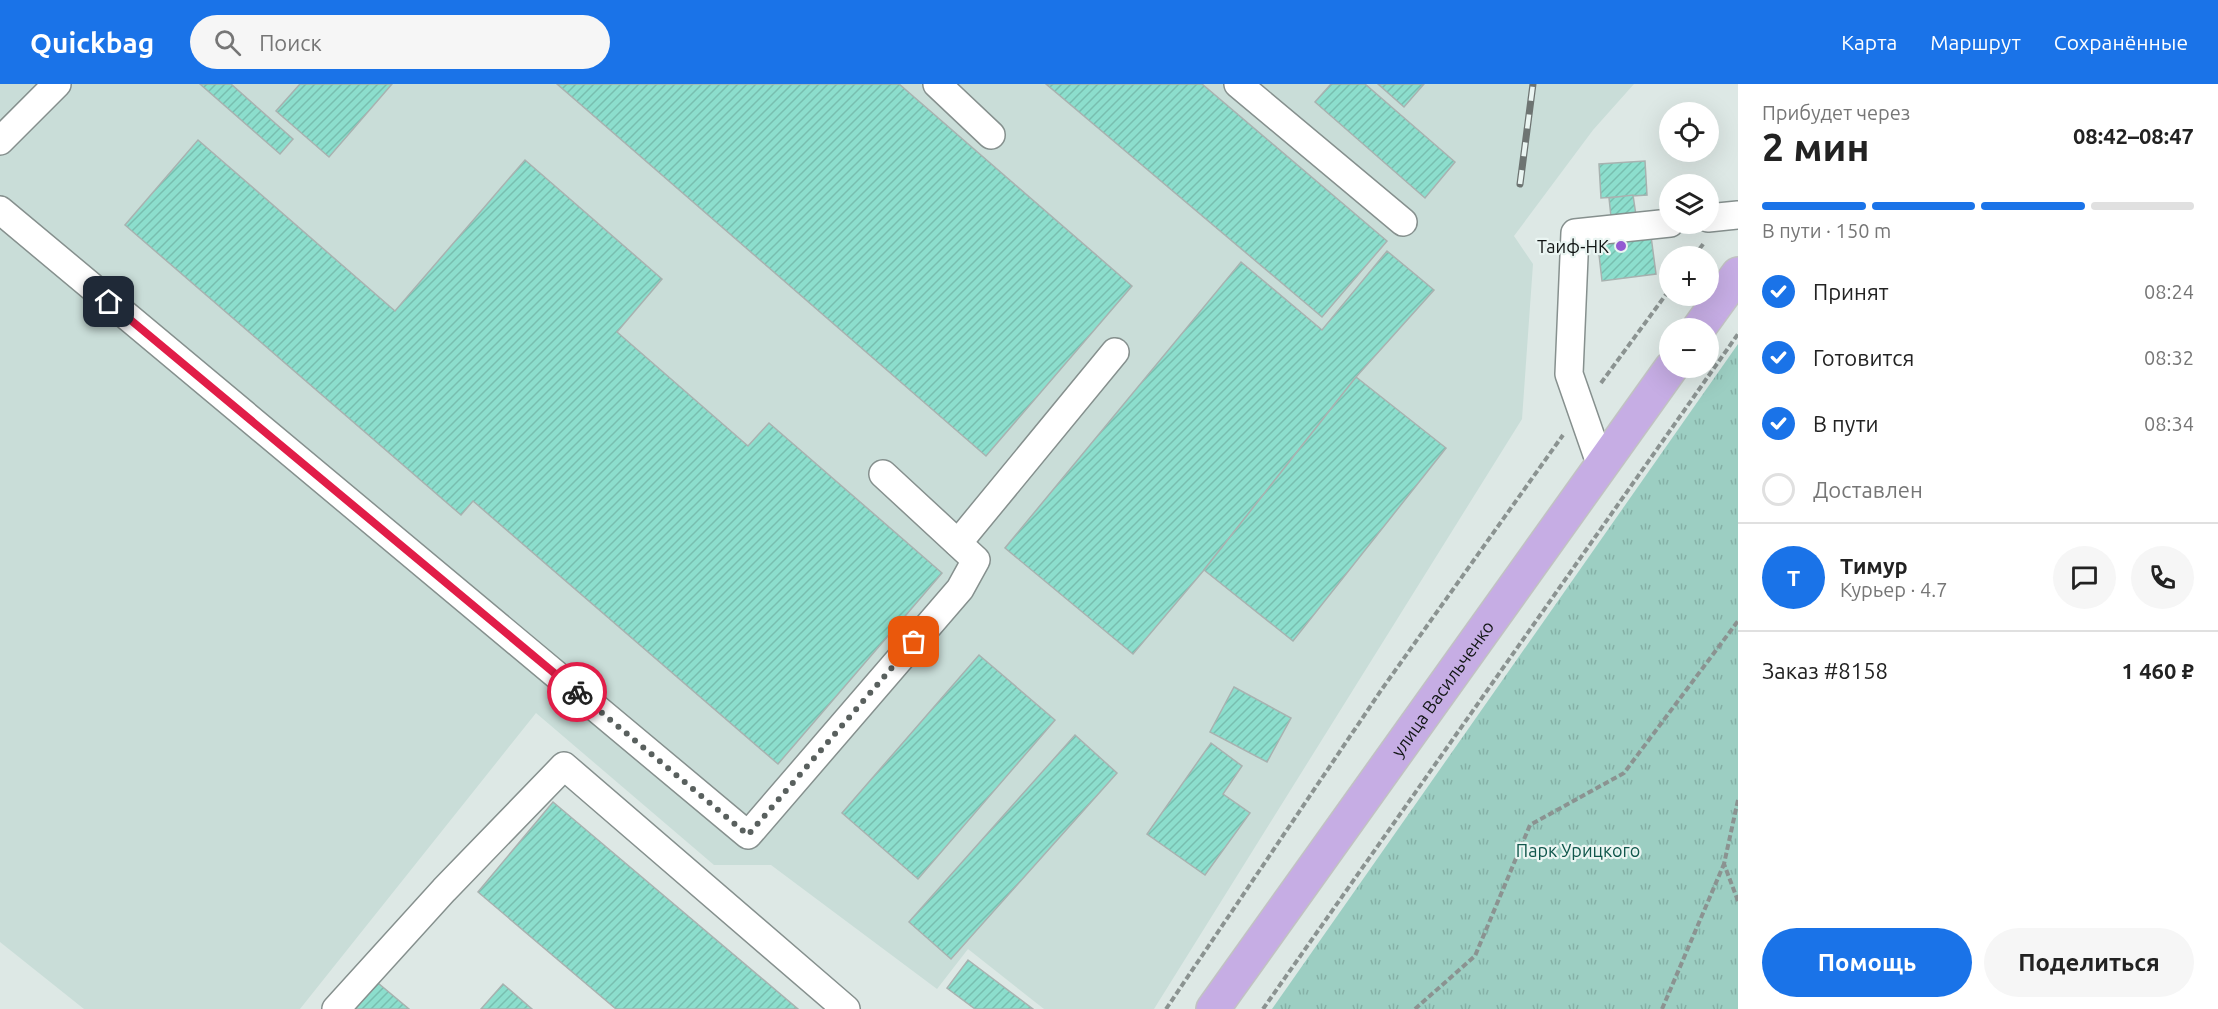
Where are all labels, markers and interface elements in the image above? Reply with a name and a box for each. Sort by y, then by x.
search box [190,15,610,69]
icon: search [211,26,244,59]
text: Quickbag [30,27,154,58]
text: Поиск [259,30,322,55]
text: Карта [1841,30,1897,54]
text: Маршрут [1930,30,2021,54]
text: Сохранённые [2054,30,2188,54]
text: Прибудет через [1762,101,1910,124]
map controls [1659,102,1719,378]
button: locate [1659,102,1719,162]
text: 08:42–08:47 [2073,123,2194,148]
text: 2 мин [1762,125,1870,168]
button: layers [1659,174,1719,234]
text: В пути · 150 m [1762,219,1891,242]
place label: Таиф-НК [1537,236,1609,256]
marker: Таиф-НК [1614,239,1628,253]
button: + [1659,246,1719,306]
icon: check [1762,275,1795,308]
pin [83,276,134,327]
text: Принят [1813,279,1889,304]
text: 08:24 [2144,280,2194,303]
icon: home [92,285,125,318]
button: − [1659,318,1719,378]
icon: check [1762,341,1795,374]
text: Готовится [1813,345,1914,370]
text: 08:32 [2144,346,2194,369]
icon: check [1762,407,1795,440]
text: В пути [1813,411,1879,436]
text: 08:34 [2144,412,2194,435]
text: Доставлен [1813,477,1923,502]
button: chat [2053,546,2116,609]
button: phone [2131,546,2194,609]
text: Тимур [1840,553,1908,578]
text: Т [1787,565,1800,590]
text: Курьер · 4.7 [1840,578,1947,601]
pin [888,616,939,667]
street label: улица Васильченко [1387,617,1497,760]
icon: bag [897,625,930,658]
text: Заказ #8158 [1762,658,1888,683]
text: 1 460 ₽ [2122,658,2194,683]
courier [547,662,607,722]
icon: bike [561,676,594,709]
park label: Парк Урицкого [1516,840,1640,860]
button: Помощь [1762,928,1972,997]
button: Поделиться [1984,928,2194,997]

